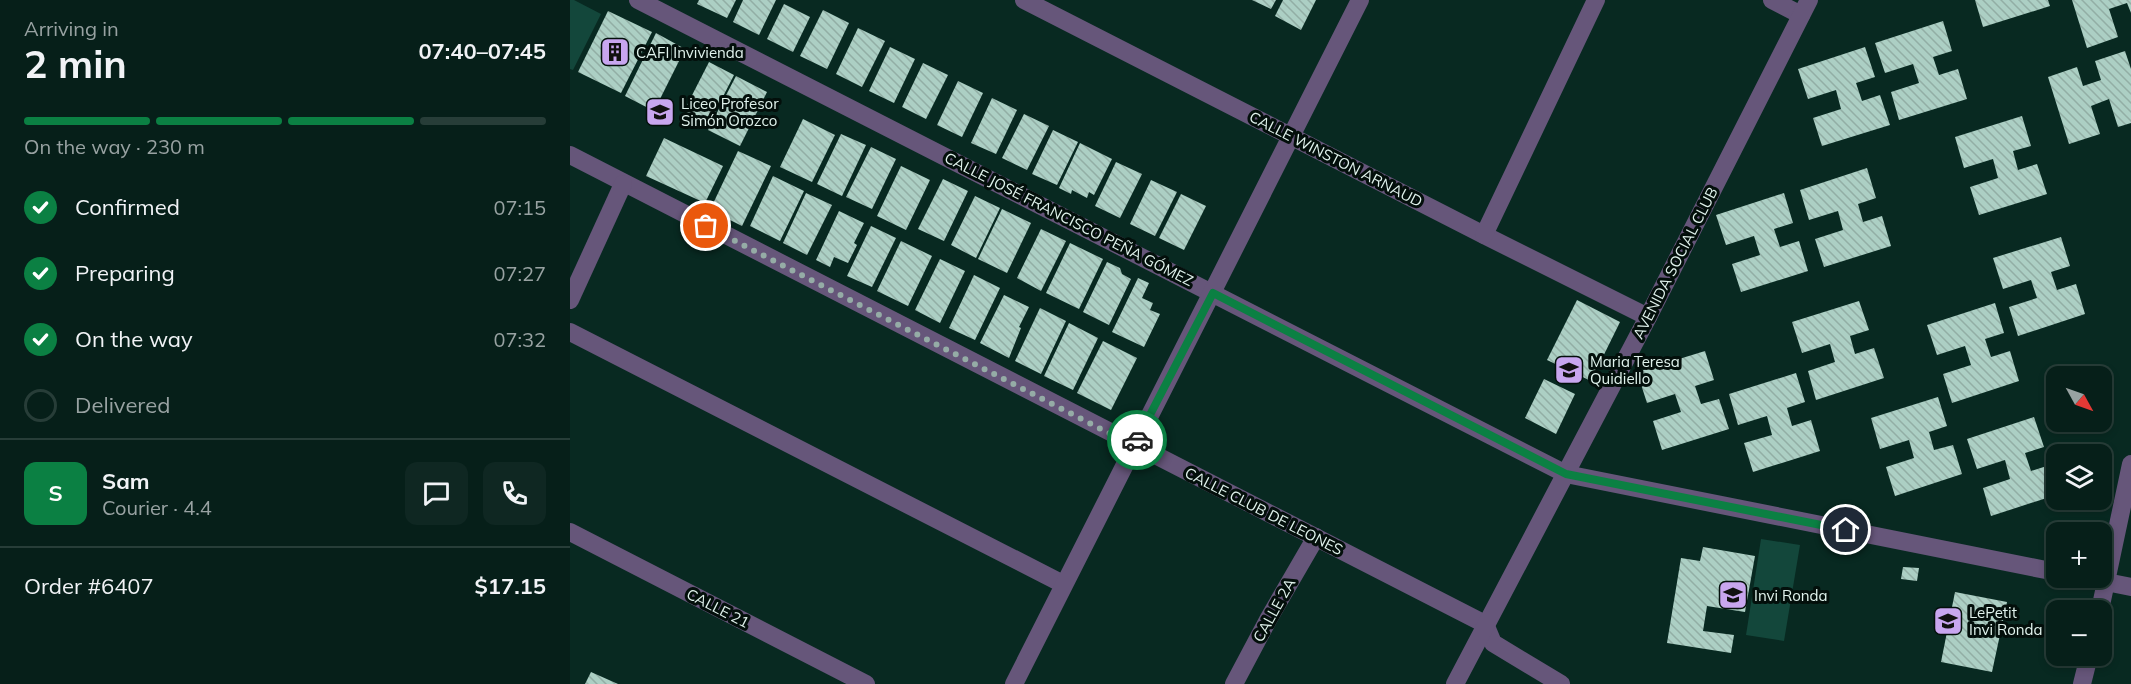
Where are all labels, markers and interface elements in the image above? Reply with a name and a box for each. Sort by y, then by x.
text: Arriving in [24,16,119,41]
building icon: CAFI Invivienda [599,36,631,68]
text: 07:40–07:45 [418,37,546,65]
text: 2 min [24,39,127,88]
place label: CAFI Invivienda [636,43,744,62]
place label: Liceo Profesor Simón Orozco [681,94,779,130]
school or university icon: Liceo Profesor Simón Orozco [644,96,676,128]
street label: CALLE WINSTON ARNAUD [1246,107,1426,211]
text: On the way · 230 m [24,134,205,159]
street label: CALLE JOSÉ FRANCISCO PEÑA GÓMEZ [942,148,1197,290]
street label: AVENIDA SOCIAL CLUB [1628,184,1722,342]
icon: check [24,191,57,224]
text: Confirmed [75,193,180,221]
text: 07:15 [493,195,546,220]
pin [680,200,731,251]
icon: bag [689,209,722,242]
icon: check [24,257,57,290]
text: Preparing [75,259,175,287]
text: 07:27 [493,261,546,286]
icon: check [24,323,57,356]
text: On the way [75,325,193,353]
text: 07:32 [493,327,546,352]
place label: Maria Teresa Quidiello [1590,352,1680,388]
school or university icon: Maria Teresa Quidiello [1553,354,1585,386]
north arrow [2046,366,2112,432]
map controls [2046,366,2112,666]
text: Delivered [75,391,170,419]
courier [1107,410,1167,470]
icon: car [1121,424,1154,457]
button: layers [2046,444,2112,510]
button: chat [405,462,468,525]
button: phone [483,462,546,525]
street label: CALLE CLUB DE LEONES [1182,463,1346,559]
text: Sam [102,467,150,495]
text: S [48,479,63,507]
text: Courier · 4.4 [102,495,212,520]
pin [1820,504,1871,555]
icon: home [1829,513,1862,546]
button: + [2046,522,2112,588]
text: Order #6407 [24,572,154,600]
text: $17.15 [475,572,546,600]
street label: CALLE 2A [1249,575,1299,645]
school or university icon: Invi Ronda [1717,579,1749,611]
street label: CALLE 21 [683,584,753,632]
place label: Invi Ronda [1754,586,1828,605]
button: − [2046,600,2112,666]
place label: LePetit Invi Ronda [1969,603,2043,639]
school or university icon: LePetit Invi Ronda [1932,605,1964,637]

